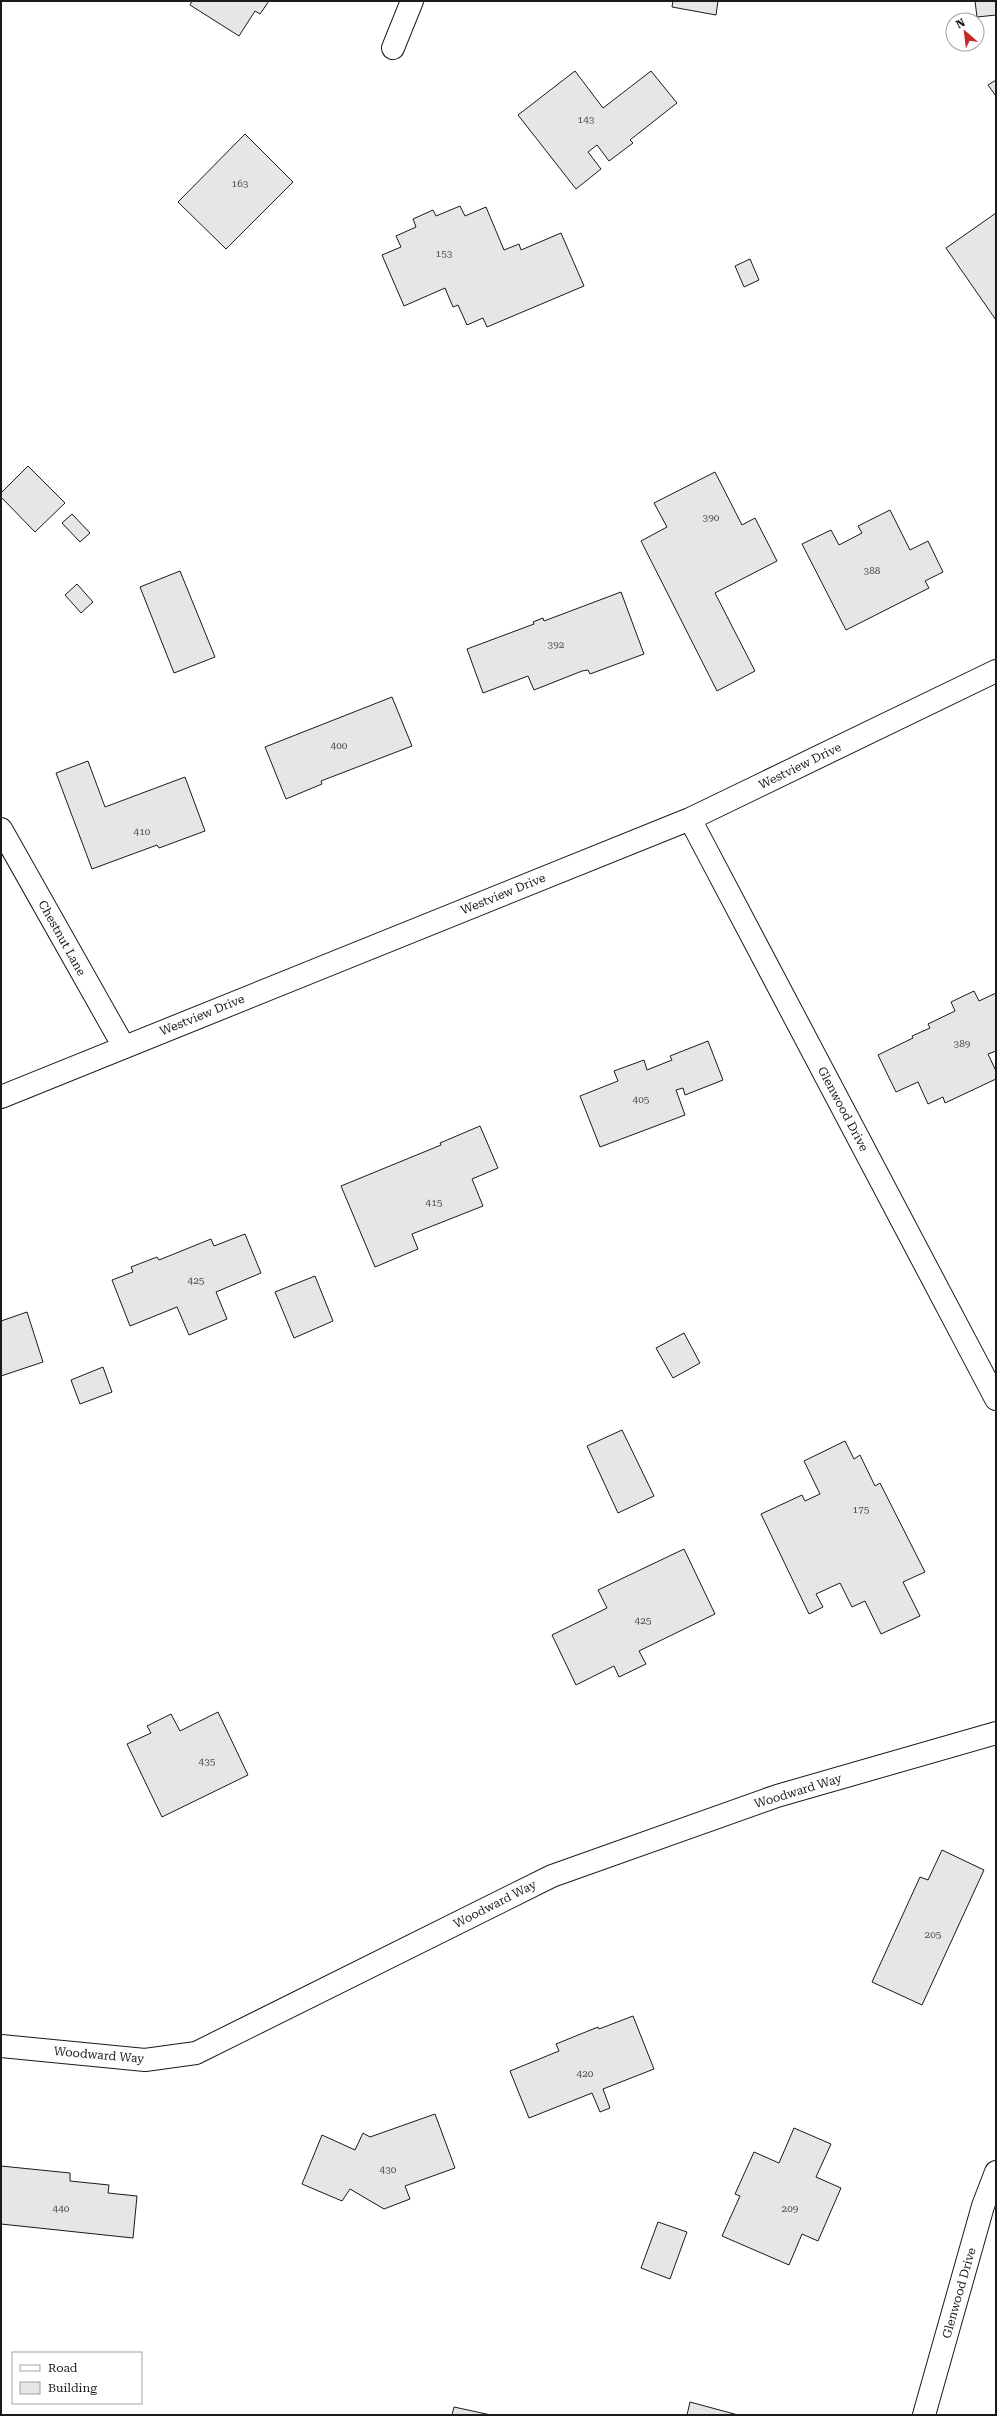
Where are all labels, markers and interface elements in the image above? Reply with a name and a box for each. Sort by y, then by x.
north arrow [945,12,985,52]
text: N [954,16,968,31]
house number: 143 [578,114,595,125]
house number: 163 [232,178,249,189]
house number: 153 [436,248,453,259]
house number: 390 [703,512,720,523]
house number: 388 [864,565,881,576]
house number: 392 [548,639,565,650]
house number: 400 [331,740,348,751]
street label: Westview Drive [756,740,844,792]
house number: 410 [134,826,151,837]
street label: Westview Drive [459,870,548,917]
street label: Chestnut Lane [35,898,89,979]
street label: Westview Drive [158,991,247,1038]
house number: 389 [954,1038,971,1049]
street label: Glenwood Drive [815,1064,871,1154]
house number: 405 [633,1094,650,1105]
house number: 415 [426,1197,443,1208]
house number: 425 [188,1275,205,1286]
house number: 175 [853,1504,870,1515]
house number: 425 [635,1615,652,1626]
house number: 435 [199,1756,216,1767]
street label: Woodward Way [753,1771,844,1811]
street label: Woodward Way [451,1877,539,1931]
house number: 205 [925,1929,942,1940]
street label: Woodward Way [53,2044,146,2066]
house number: 420 [577,2068,594,2079]
house number: 430 [380,2164,397,2175]
house number: 440 [53,2203,70,2214]
house number: 209 [782,2203,799,2214]
street label: Glenwood Drive [939,2246,979,2340]
legend [12,2352,142,2404]
text: Road [48,2361,78,2375]
text: Building [48,2381,97,2395]

